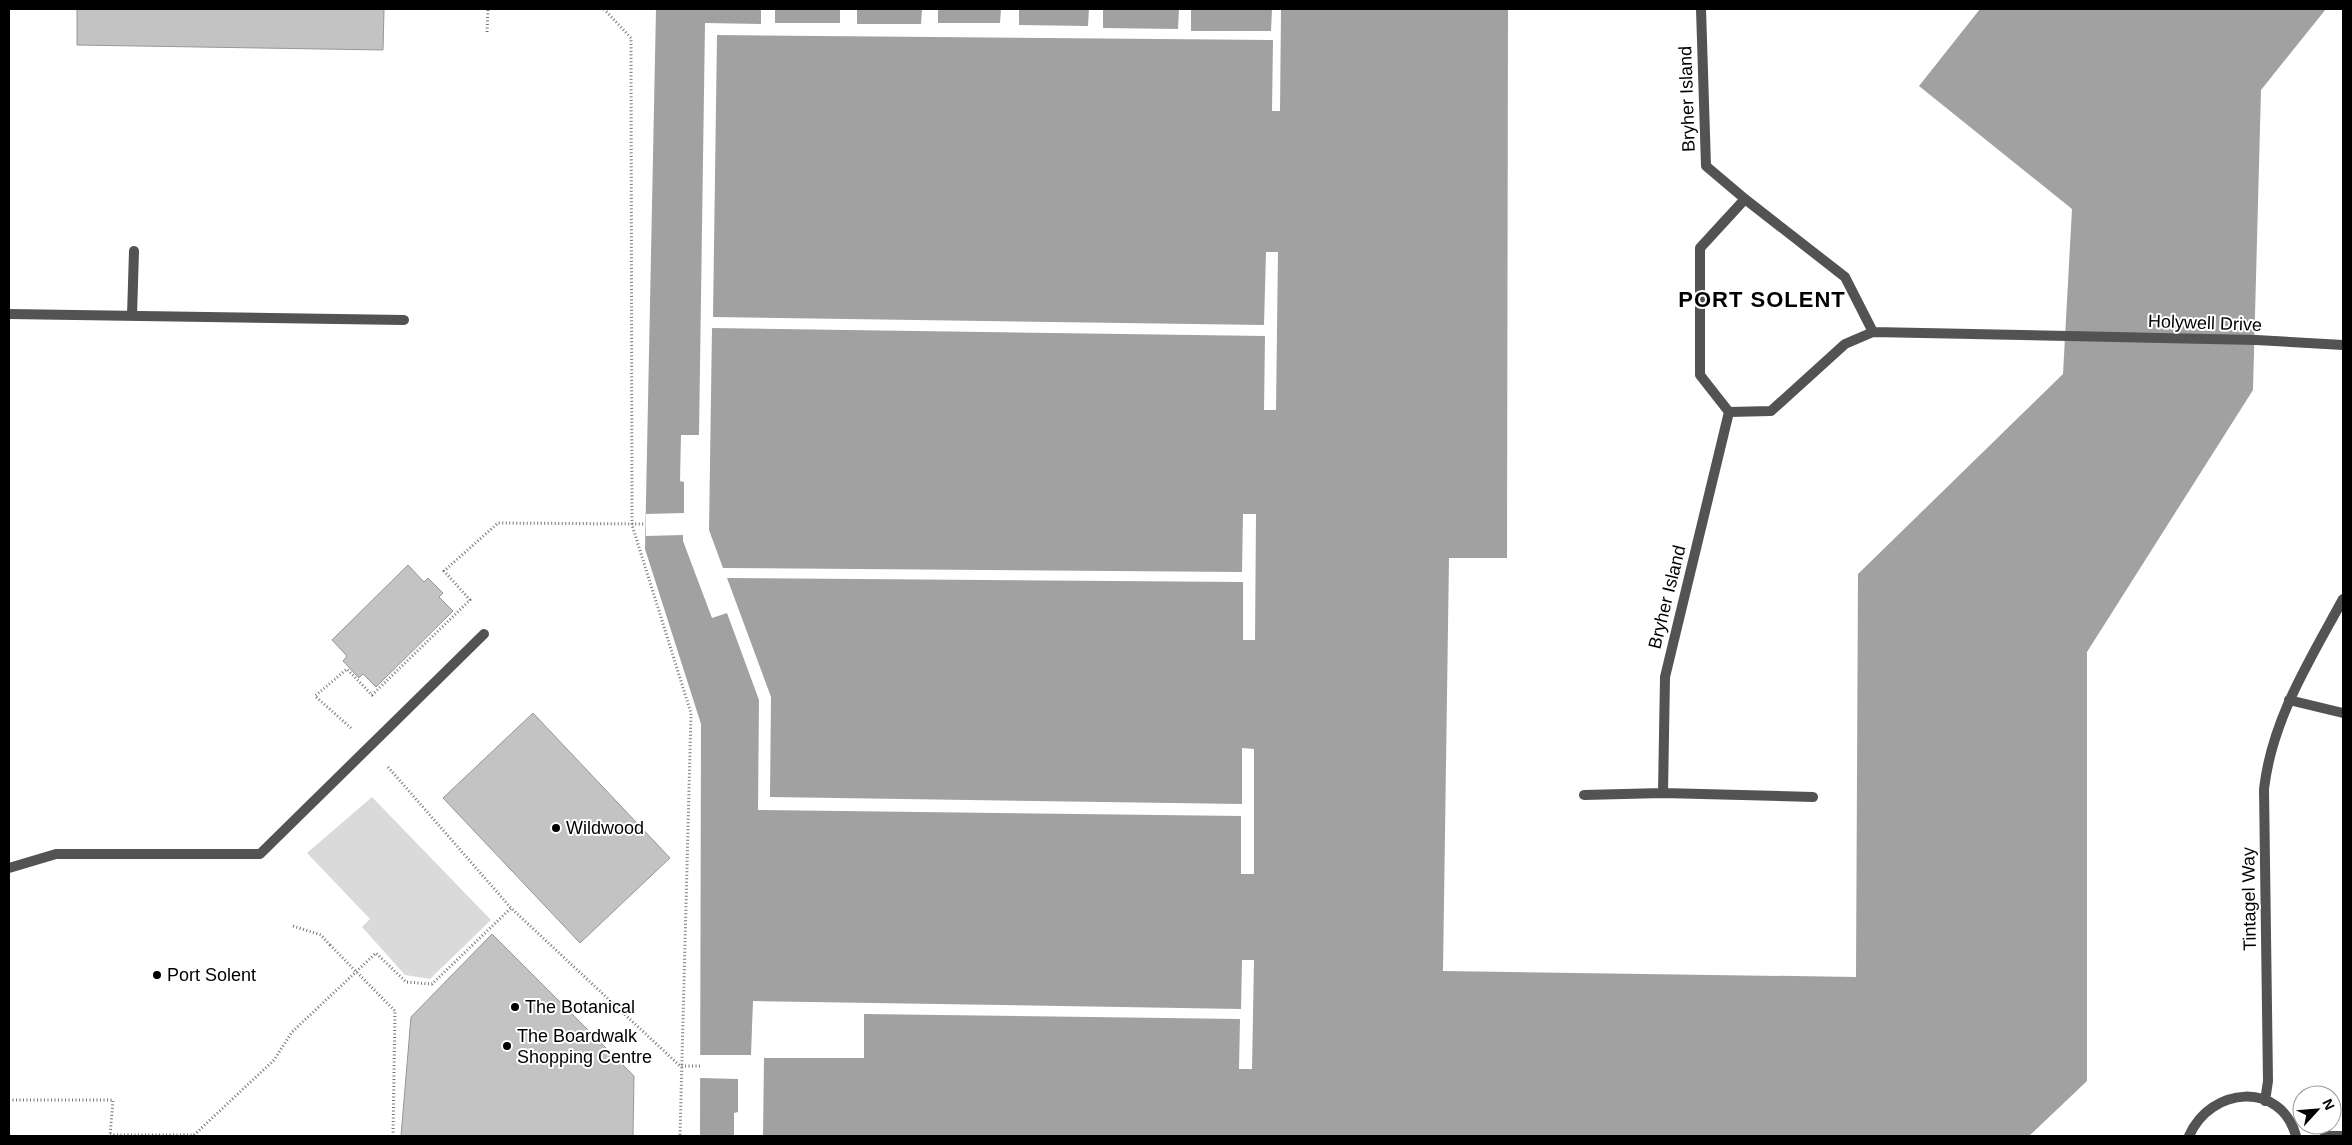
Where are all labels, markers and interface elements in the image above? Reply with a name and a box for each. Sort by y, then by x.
street label: Bryher Island [1675,46,1699,152]
district label: PORT SOLENT [1678,287,1846,312]
street label: Holywell Drive [2148,311,2262,335]
street label: Bryher Island [1644,543,1690,651]
place label: Wildwood [566,818,644,838]
marker: Wildwood [550,822,562,834]
street label: Tintagel Way [2238,847,2260,951]
place label: Port Solent [167,965,256,985]
marker: Port Solent [151,969,163,981]
place label: The Botanical [525,997,635,1017]
marker: The Botanical [509,1001,521,1013]
place label: The Boardwalk Shopping Centre [517,1026,652,1067]
marker: The Boardwalk Shopping Centre [501,1040,513,1052]
north arrow [2292,1085,2342,1135]
text: N [2319,1096,2338,1112]

